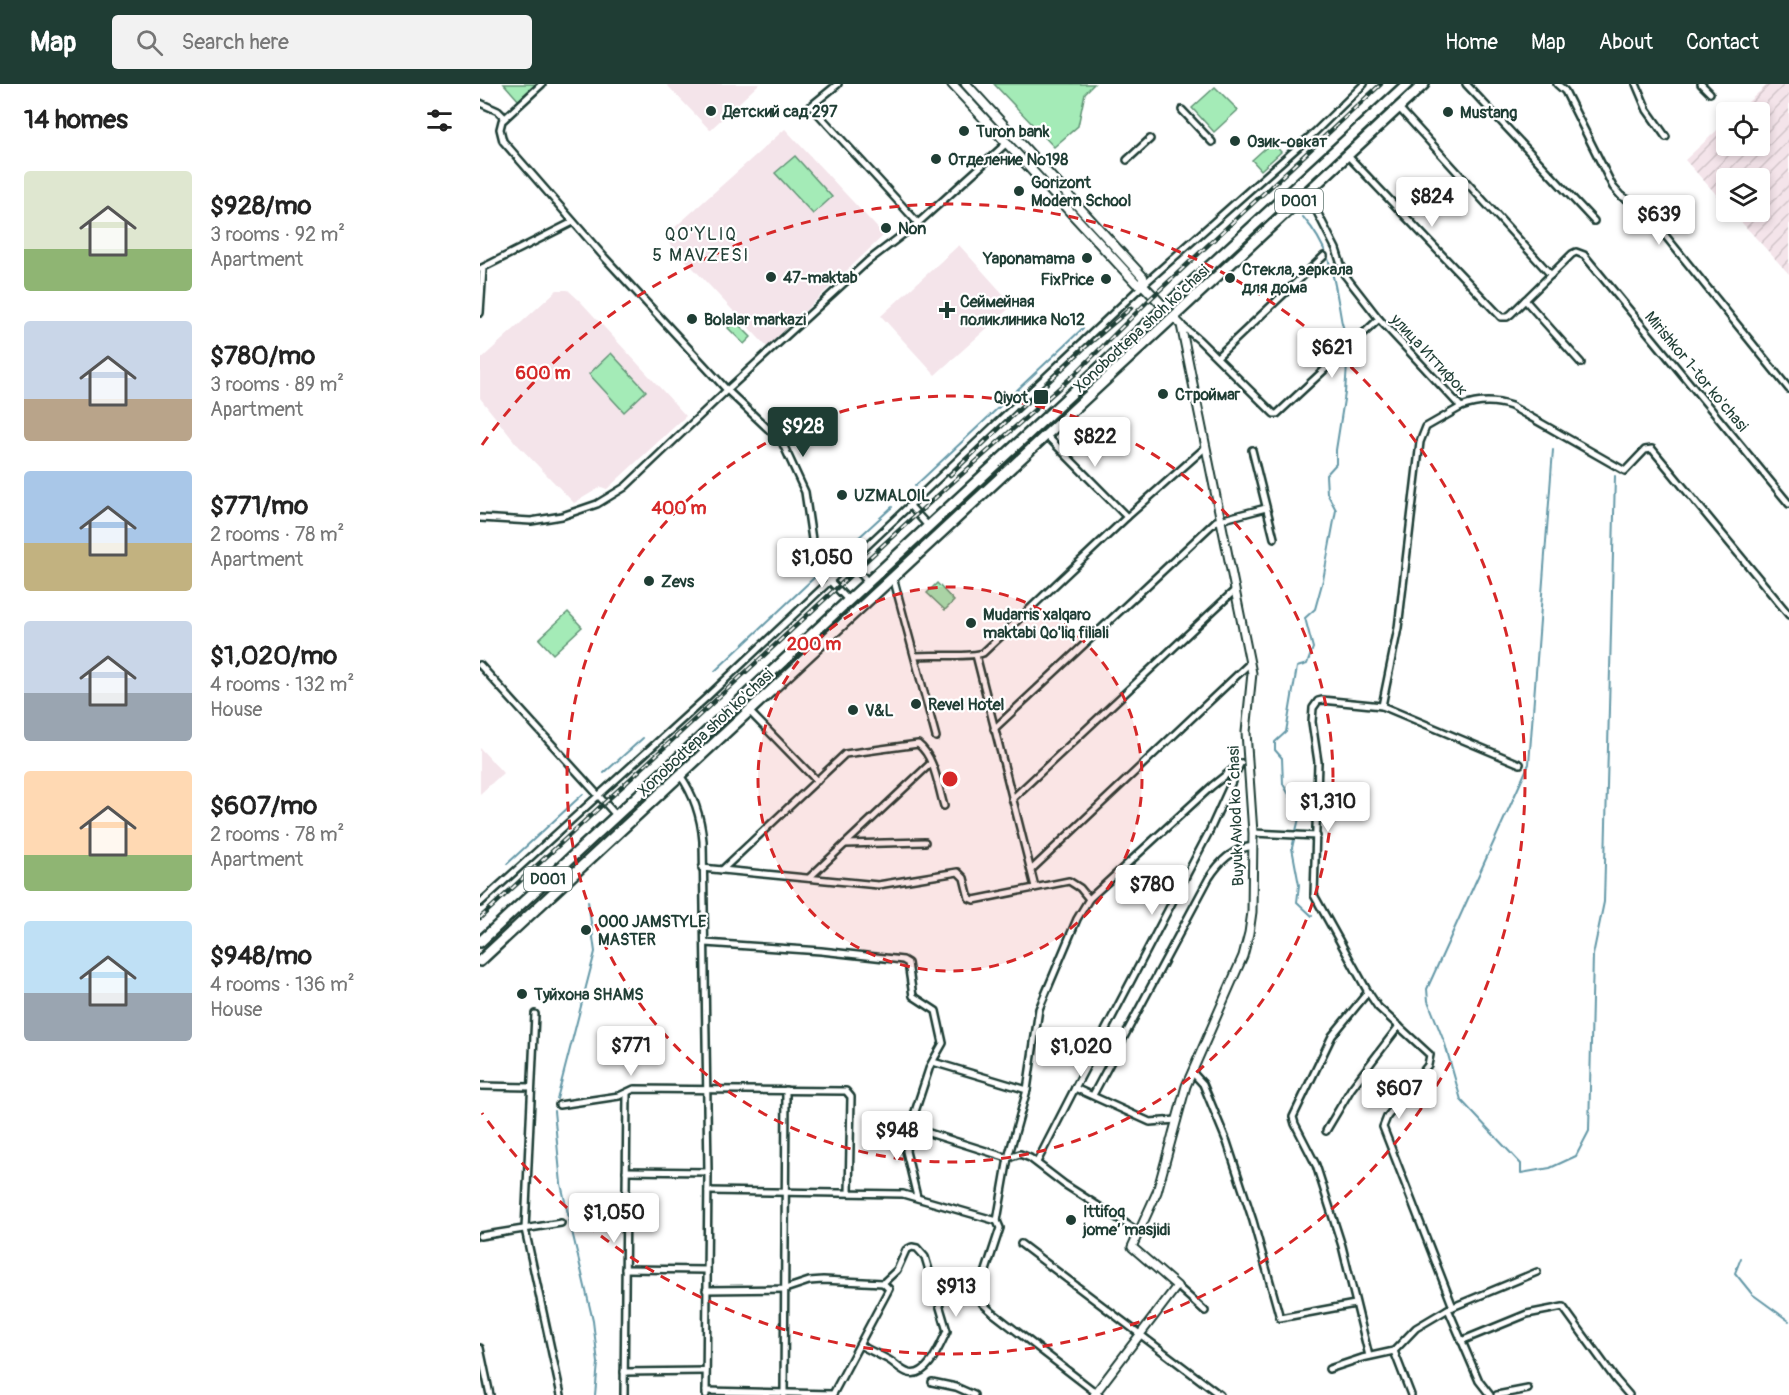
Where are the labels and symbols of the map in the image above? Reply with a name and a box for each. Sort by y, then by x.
place label: Детский сад 297 [722,102,838,122]
place label: Mustang [1460,103,1517,123]
marker: Детский сад 297 [704,104,718,118]
marker: Mustang [1441,105,1455,119]
place label: Turon bank [975,122,1050,142]
marker: Turon bank [957,124,971,138]
place label: Озик-овкат [1247,132,1328,152]
marker: Озик-овкат [1228,134,1242,148]
place label: Отделение №198 [948,150,1068,170]
marker: Отделение №198 [929,152,943,166]
place label: Gorizont Modern School [1031,173,1131,211]
pin: $824 [1396,177,1468,228]
marker: Gorizont Modern School [1012,184,1026,198]
road number: D001 [1275,189,1323,213]
pin: $639 [1623,195,1695,246]
place label: Non [898,219,926,239]
marker: Non [879,221,893,235]
district label: QO'YLIQ 5 MAVZESI [652,223,750,267]
place label: Yaponamama [982,249,1076,269]
marker: Yaponamama [1080,251,1094,265]
place label: Стекла, зеркала для дома [1241,260,1354,298]
street label: Xonobodtepa shoh ko'chasi [1070,261,1214,397]
place label: 47-maktab [783,268,858,288]
marker: 47-maktab [764,270,778,284]
place label: FixPrice [1040,270,1095,290]
marker: Стекла, зеркала для дома [1223,271,1237,285]
marker: FixPrice [1099,272,1113,286]
place label: Сеймейная поликлиника №12 [960,292,1085,330]
marker: Сеймейная поликлиника №12 [938,301,956,319]
street label: Mirishkor 1-tor ko'chasi [1640,307,1752,436]
street label: улица Иттифок [1386,309,1472,400]
place label: Bolalar markazi [704,310,806,330]
marker: Bolalar markazi [685,312,699,326]
pin: $621 [1296,328,1368,379]
text: 600 m [516,362,570,385]
place label: Строймаг [1175,385,1241,405]
marker: Строймаг [1156,387,1170,401]
place label: Qiyot [994,388,1029,408]
marker: Qiyot [1032,388,1050,406]
pin: $928 [767,407,839,458]
pin: $822 [1059,417,1131,468]
place label: UZMALOIL [854,486,930,506]
marker: UZMALOIL [835,488,849,502]
text: 400 m [652,497,706,520]
pin: $1,050 [773,538,871,589]
place label: Zevs [661,572,695,592]
marker: Zevs [642,574,656,588]
place label: Mudarris xalqaro maktabi Qo'liq filiali [983,605,1109,643]
marker: Mudarris xalqaro maktabi Qo'liq filiali [964,616,978,630]
text: 200 m [787,633,841,656]
street label: Xonobodtepa shoh ko'chasi [634,665,778,801]
place label: Revel Hotel [928,695,1005,715]
marker: Revel Hotel [909,697,923,711]
place label: V&L [865,701,894,721]
marker: V&L [846,703,860,717]
street label: Buyuk Avlod koʻchasi [1224,745,1248,886]
centre of rings [940,769,960,789]
pin: $1,310 [1279,782,1377,833]
pin: $780 [1116,865,1188,916]
road number: D001 [524,867,572,891]
place label: OOO JAMSTYLE MASTER [598,912,707,950]
marker: OOO JAMSTYLE MASTER [579,923,593,937]
place label: Туйхона SHAMS [533,985,644,1005]
marker: Туйхона SHAMS [515,987,529,1001]
pin: $771 [595,1026,667,1077]
pin: $1,020 [1032,1027,1130,1078]
pin: $607 [1363,1069,1435,1120]
pin: $948 [861,1111,933,1162]
pin: $1,050 [565,1193,663,1244]
place label: Ittifoq jome’ masjidi [1082,1202,1170,1240]
marker: Ittifoq jome’ masjidi [1064,1213,1078,1227]
pin: $913 [920,1267,992,1318]

